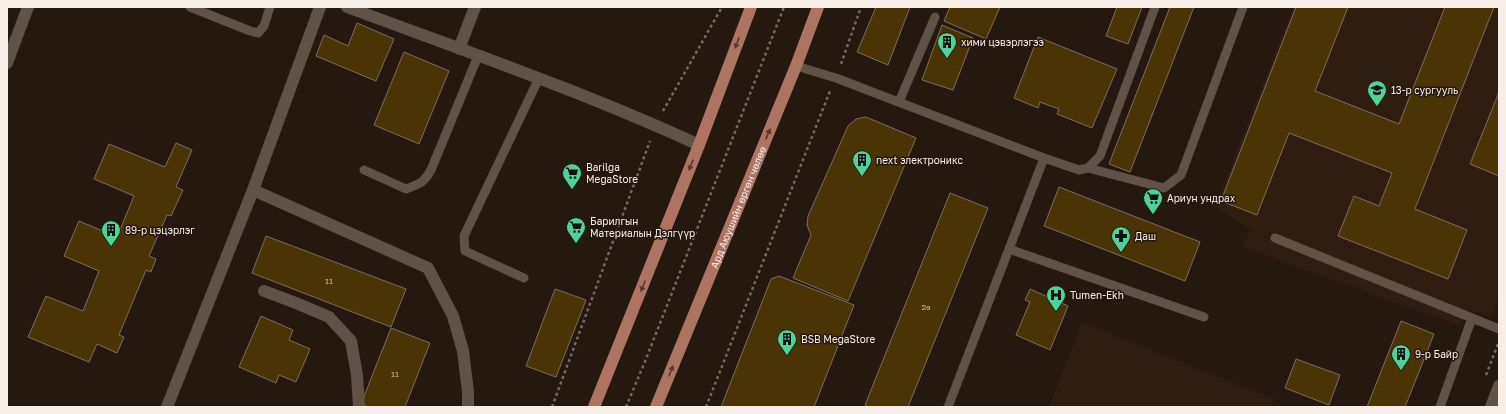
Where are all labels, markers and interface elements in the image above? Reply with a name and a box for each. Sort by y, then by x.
building icon: хими цэвэрлэгээ [936,31,958,59]
place label: хими цэвэрлэгээ [961,36,1044,48]
one-way arrow [734,38,740,50]
school or university icon: 13-р сургууль [1366,79,1388,107]
place label: 13-р сургууль [1391,84,1458,96]
one-way arrow [765,127,771,139]
street label: Ард Аюушийн өргөн чөлөө [708,144,768,270]
building icon: next электроникс [851,149,873,177]
place label: next электроникс [876,154,963,166]
one-way arrow [687,159,693,171]
place label: Barilga MegaStore [586,161,638,185]
supermarket icon: Barilga MegaStore [561,162,583,190]
supermarket icon: Ариун ундрах [1142,187,1164,215]
place label: Ариун ундрах [1167,192,1236,204]
place label: Барилгын Материалын Дэлгүүр [590,215,695,240]
supermarket icon: Барилгын Материалын Дэлгүүр [565,216,587,244]
building icon: 89-р цэцэрлэг [100,219,122,247]
place label: 89-р цэцэрлэг [125,224,195,236]
pharmacy icon: Даш [1110,225,1132,253]
place label: Даш [1135,230,1156,242]
house number: 11 [325,276,333,286]
one-way arrow [639,280,645,292]
hospital icon: Tumen-Ekh [1045,284,1067,312]
place label: Tumen-Ekh [1070,289,1124,301]
house number: 2а [921,302,931,312]
building icon: BSB MegaStore [776,328,798,356]
place label: BSB MegaStore [801,333,875,345]
building icon: 9-р Байр [1390,343,1412,371]
place label: 9-р Байр [1415,348,1458,360]
one-way arrow [668,364,674,376]
house number: 11 [391,369,399,379]

